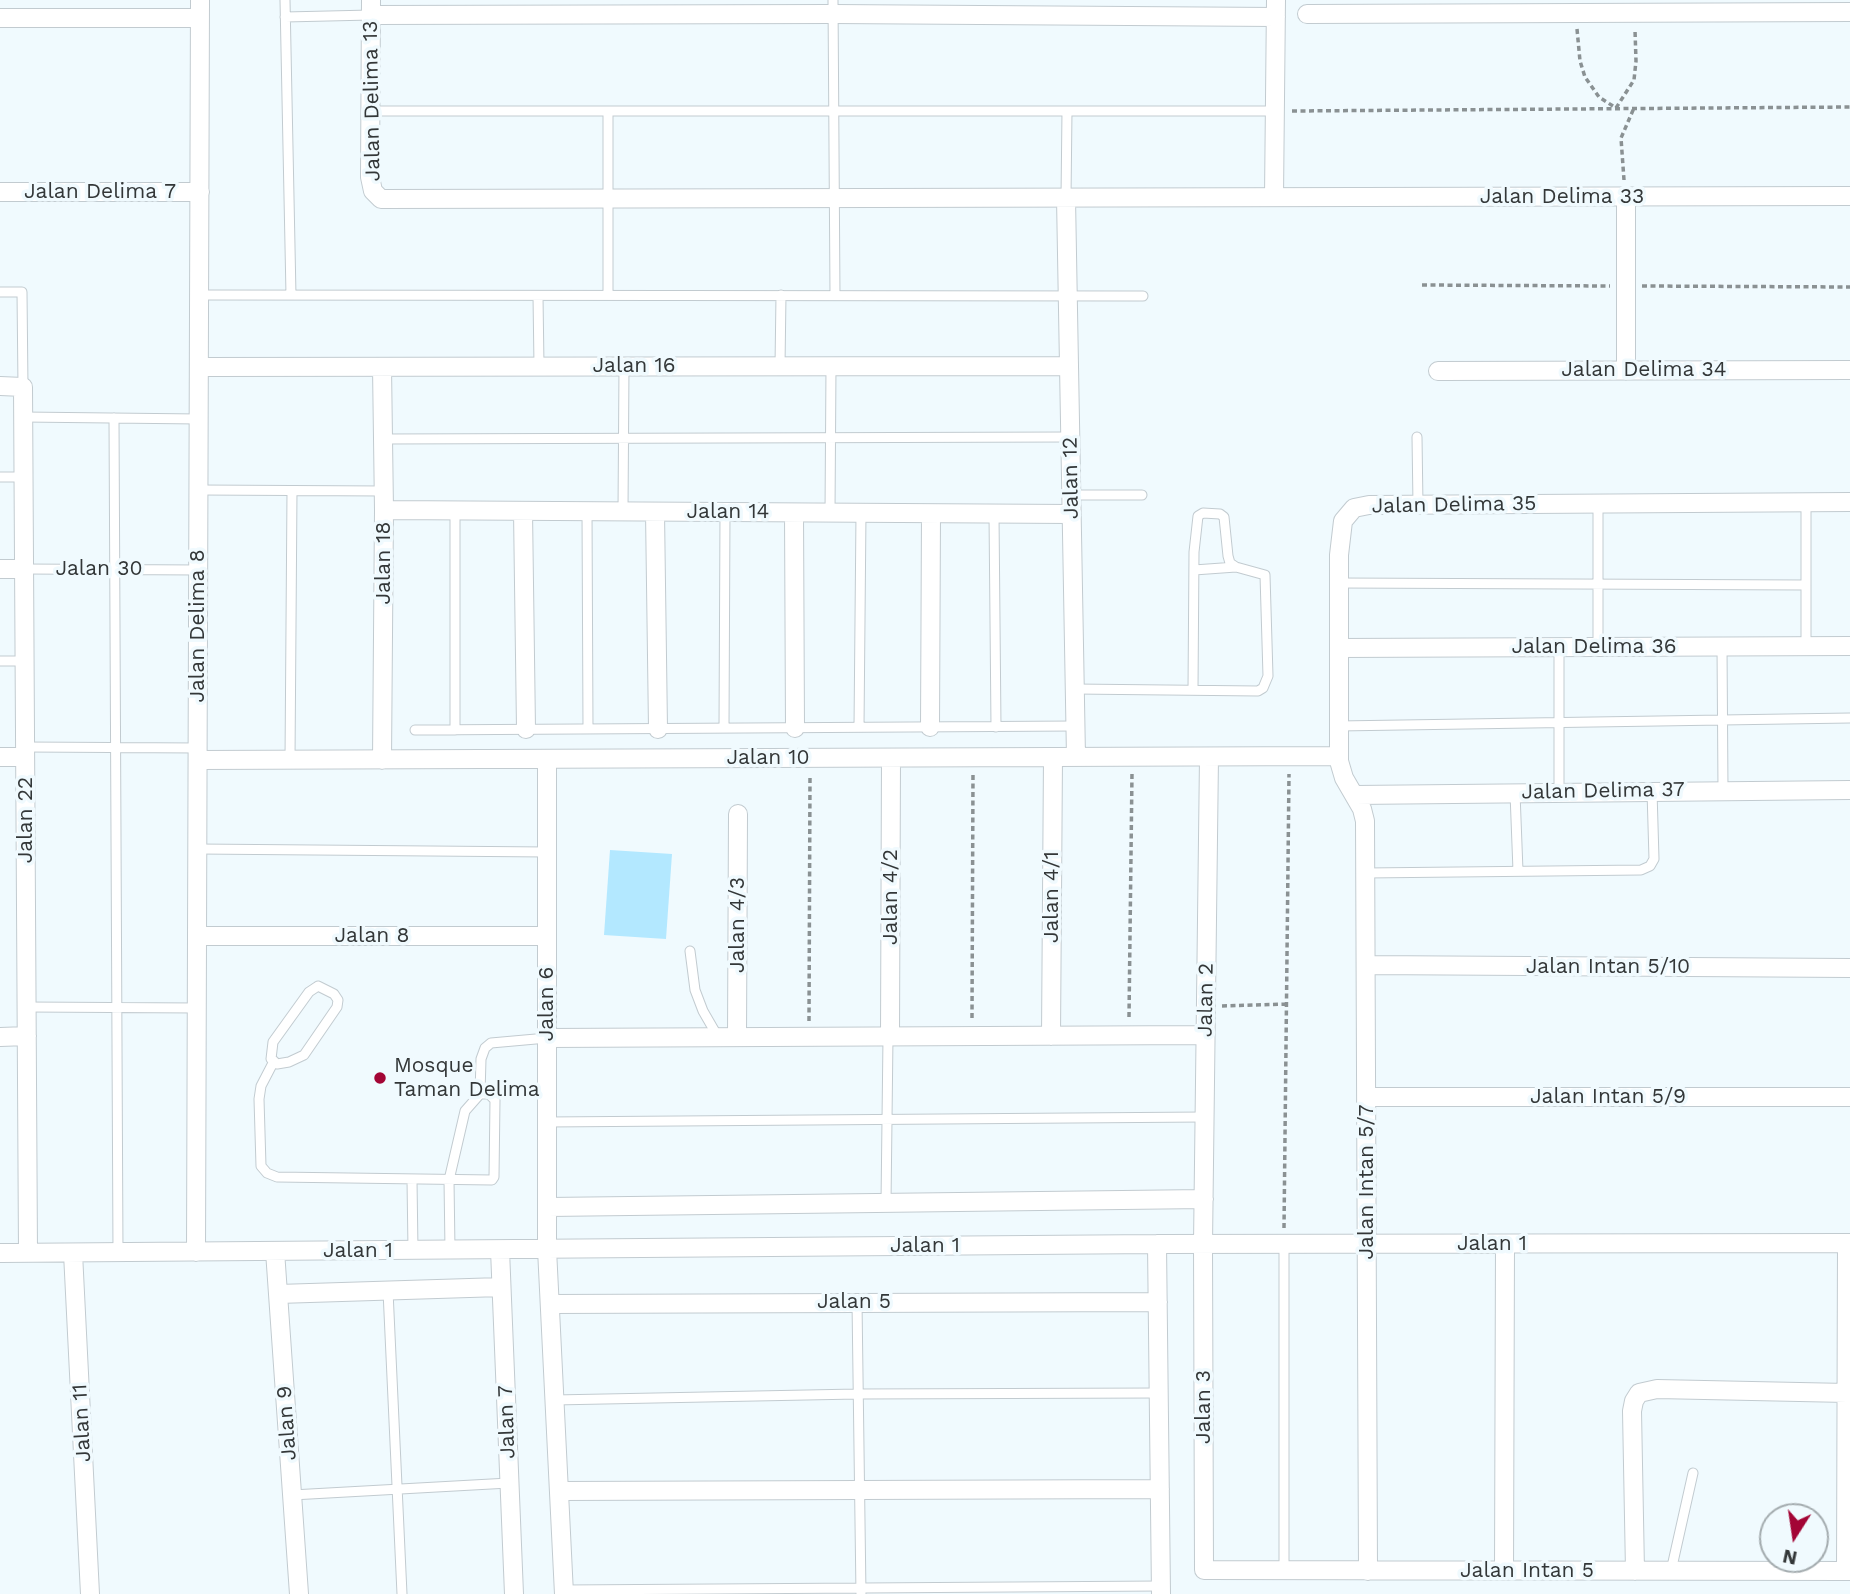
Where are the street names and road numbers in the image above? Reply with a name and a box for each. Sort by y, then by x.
street label: Jalan Delima 13 [358,20,386,182]
street label: Jalan Delima 7 [24,179,176,205]
street label: Jalan Delima 33 [1480,184,1644,210]
street label: Jalan 16 [593,353,675,379]
street label: Jalan Delima 34 [1561,357,1727,383]
street label: Jalan 12 [1058,437,1084,519]
street label: Jalan Delima 35 [1371,491,1537,519]
street label: Jalan 14 [687,499,769,525]
street label: Jalan 18 [371,522,397,604]
street label: Jalan Delima 8 [185,549,211,703]
street label: Jalan 30 [55,556,143,582]
street label: Jalan Delima 36 [1511,634,1677,660]
street label: Jalan 10 [726,745,810,771]
street label: Jalan 22 [13,777,39,863]
street label: Jalan Delima 37 [1521,777,1685,805]
street label: Jalan 4/2 [878,849,904,945]
street label: Jalan 4/1 [1039,851,1065,943]
street label: Jalan 4/3 [725,877,751,973]
street label: Jalan 8 [335,923,409,949]
street label: Jalan Intan 5/10 [1526,954,1690,980]
street label: Jalan 2 [1193,963,1219,1037]
street label: Jalan 6 [534,967,560,1041]
street label: Jalan Intan 5/9 [1530,1084,1686,1110]
street label: Jalan Intan 5/7 [1354,1105,1380,1259]
street label: Jalan 1 [1457,1231,1527,1257]
street label: Jalan 1 [890,1233,960,1259]
street label: Jalan 1 [323,1238,393,1264]
street label: Jalan 5 [817,1289,891,1315]
street label: Jalan 3 [1191,1370,1217,1444]
street label: Jalan 11 [67,1383,97,1463]
street label: Jalan 9 [272,1385,302,1461]
street label: Jalan 7 [493,1385,521,1459]
street label: Jalan Intan 5 [1460,1558,1594,1584]

